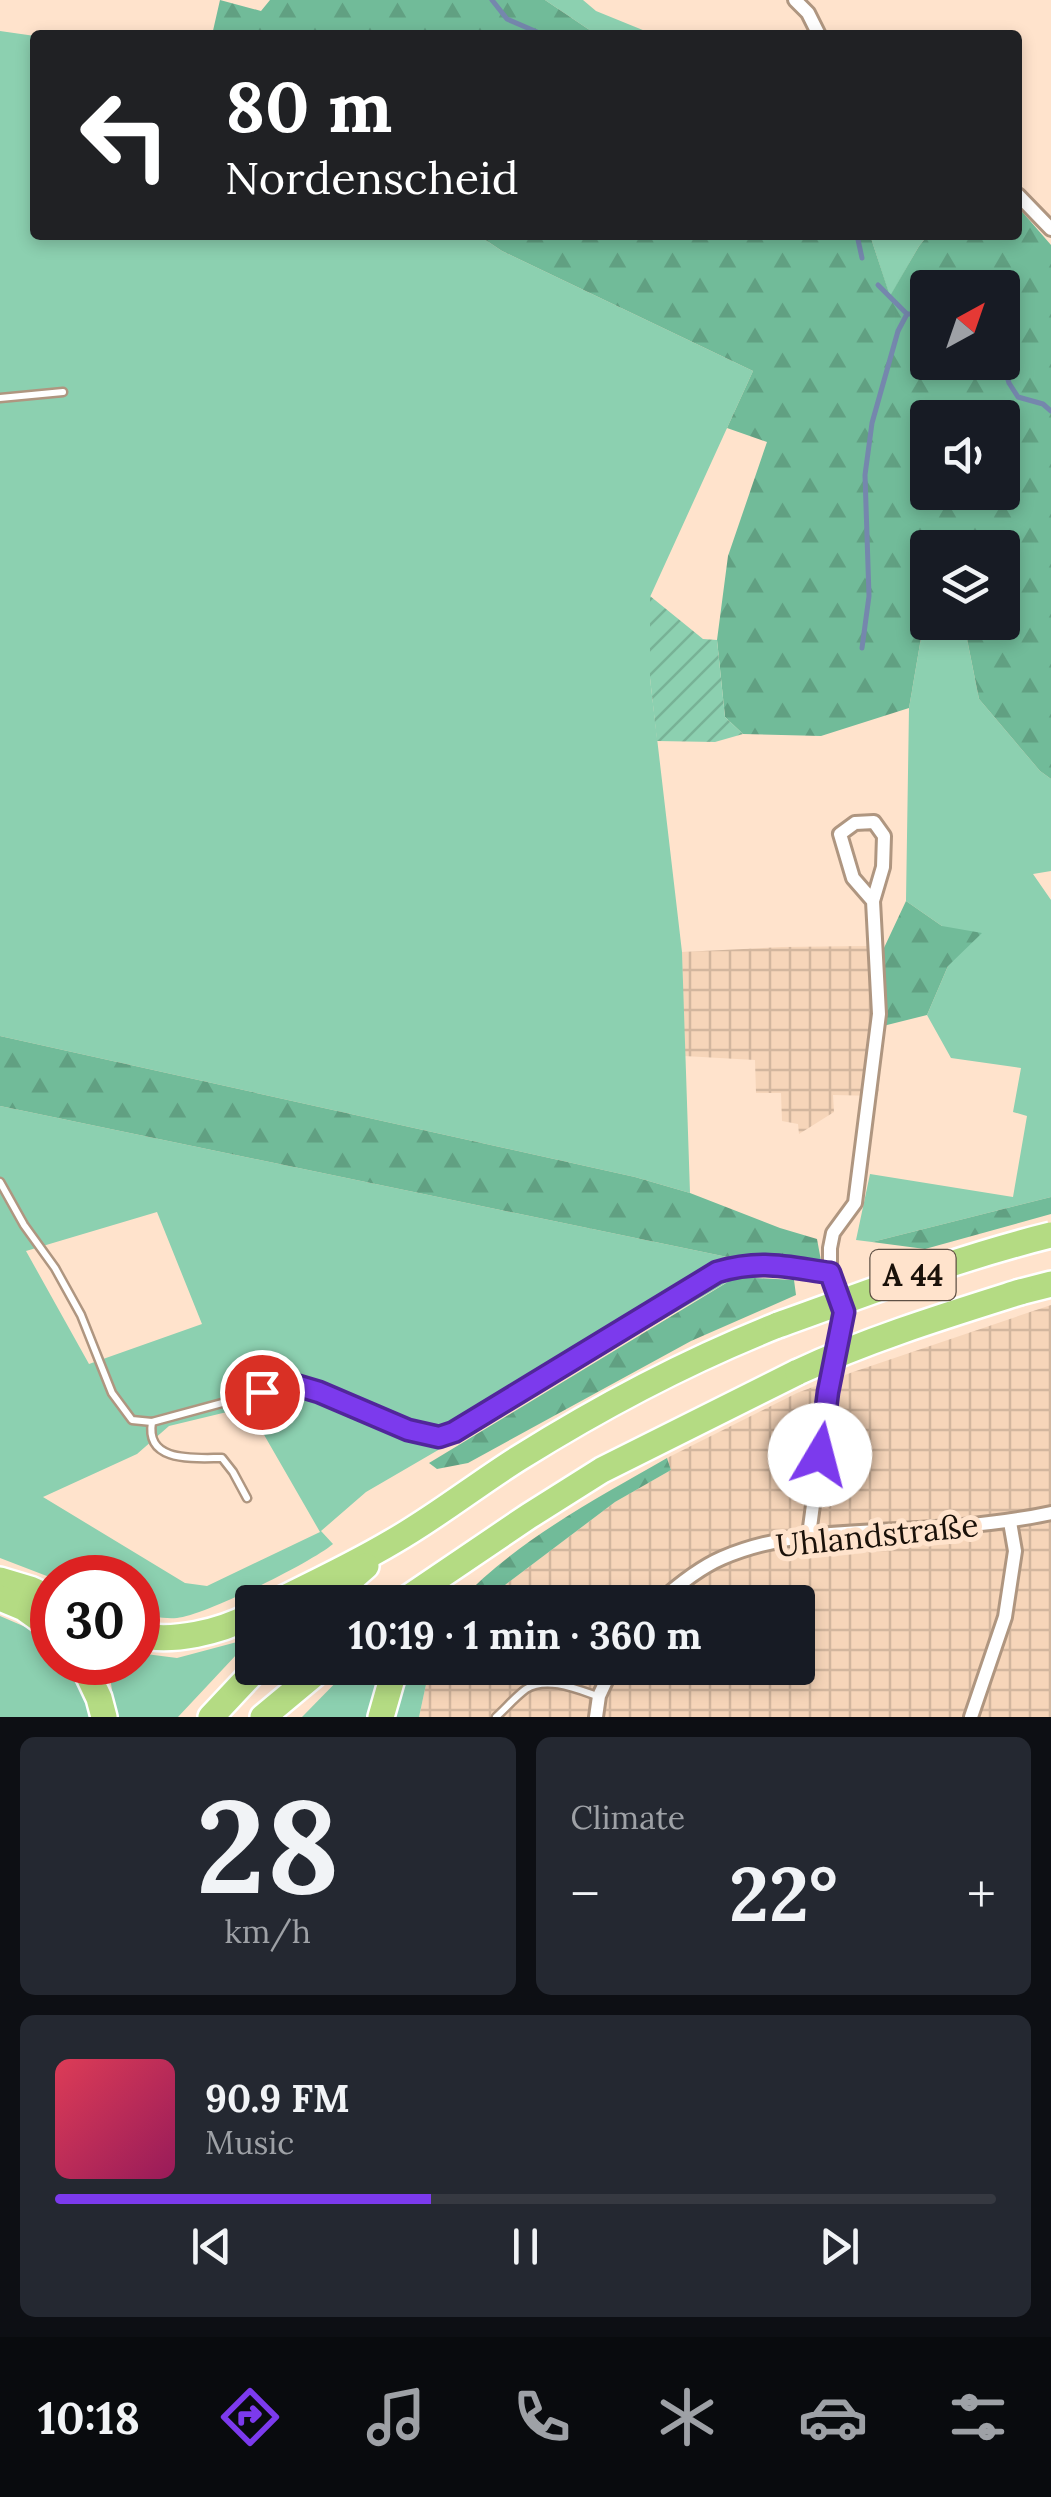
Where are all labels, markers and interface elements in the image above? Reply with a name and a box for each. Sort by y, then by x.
text: 80 m [225,62,392,151]
icon: left [60,70,190,200]
text: Nordenscheid [225,149,519,206]
north arrow [910,270,1020,380]
map controls [910,270,1020,640]
button: sound [910,400,1020,510]
button: layers [910,530,1020,640]
road number: A 44 [870,1250,956,1300]
pin [220,1350,305,1435]
icon: arrive [235,1365,290,1420]
position arrow [768,1403,872,1507]
street label: Uhlandstraße [774,1504,980,1566]
speed limit sign: 30 [30,1555,160,1685]
text: 10:19 · 1 min · 360 m [349,1611,701,1659]
text: 28 [196,1762,340,1929]
text: Climate [571,1797,685,1838]
text: 22° [729,1846,838,1942]
text: − [571,1859,600,1929]
text: + [967,1859,996,1929]
text: km/h [225,1911,311,1952]
text: 90.9 FM [205,2074,350,2122]
text: Music [205,2122,294,2163]
icon: previous [184,2219,239,2274]
icon: pause [498,2219,553,2274]
icon: next [812,2219,867,2274]
icon: directions [215,2382,285,2452]
icon: music [361,2382,431,2452]
icon: phone [507,2382,577,2452]
icon: climate [652,2382,722,2452]
icon: car [798,2382,868,2452]
icon: filters [943,2382,1013,2452]
text: 10:18 [38,2389,140,2446]

